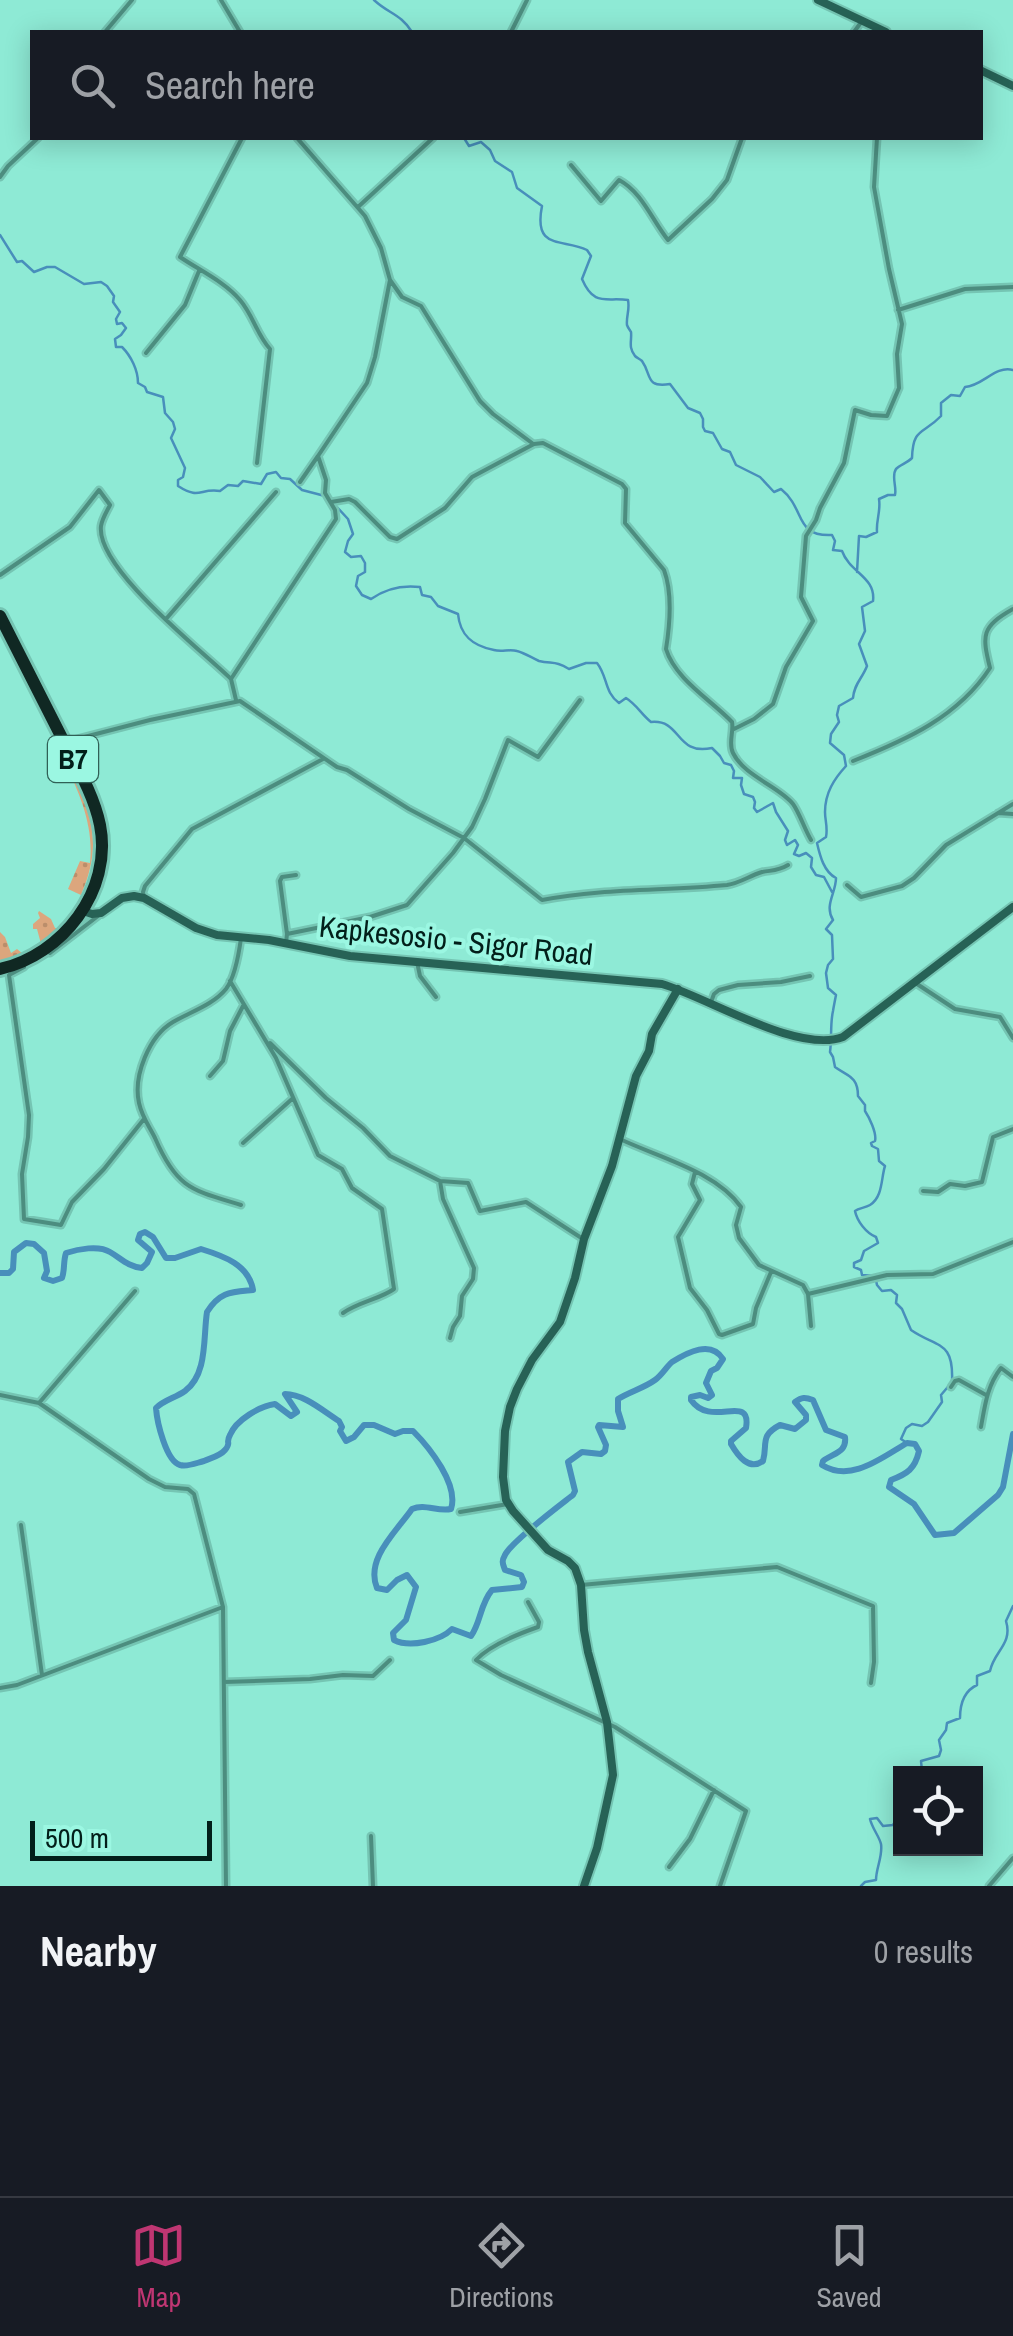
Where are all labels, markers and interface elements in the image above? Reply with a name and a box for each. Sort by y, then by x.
search box [30,30,983,140]
icon: search [65,58,120,113]
text: Search here [145,60,315,111]
road number: B7 [48,736,98,782]
street label: Kapkesosio - Sigor Road [317,906,595,974]
map controls [893,1766,983,1856]
button: locate [893,1766,983,1856]
scale bar [30,1816,212,1860]
text: 500 m [45,1819,109,1857]
text: Nearby [40,1923,157,1979]
text: 0 results [874,1930,973,1973]
tab: Map [131,2218,186,2316]
tab: Directions [449,2218,554,2316]
tab: Saved [817,2218,882,2316]

